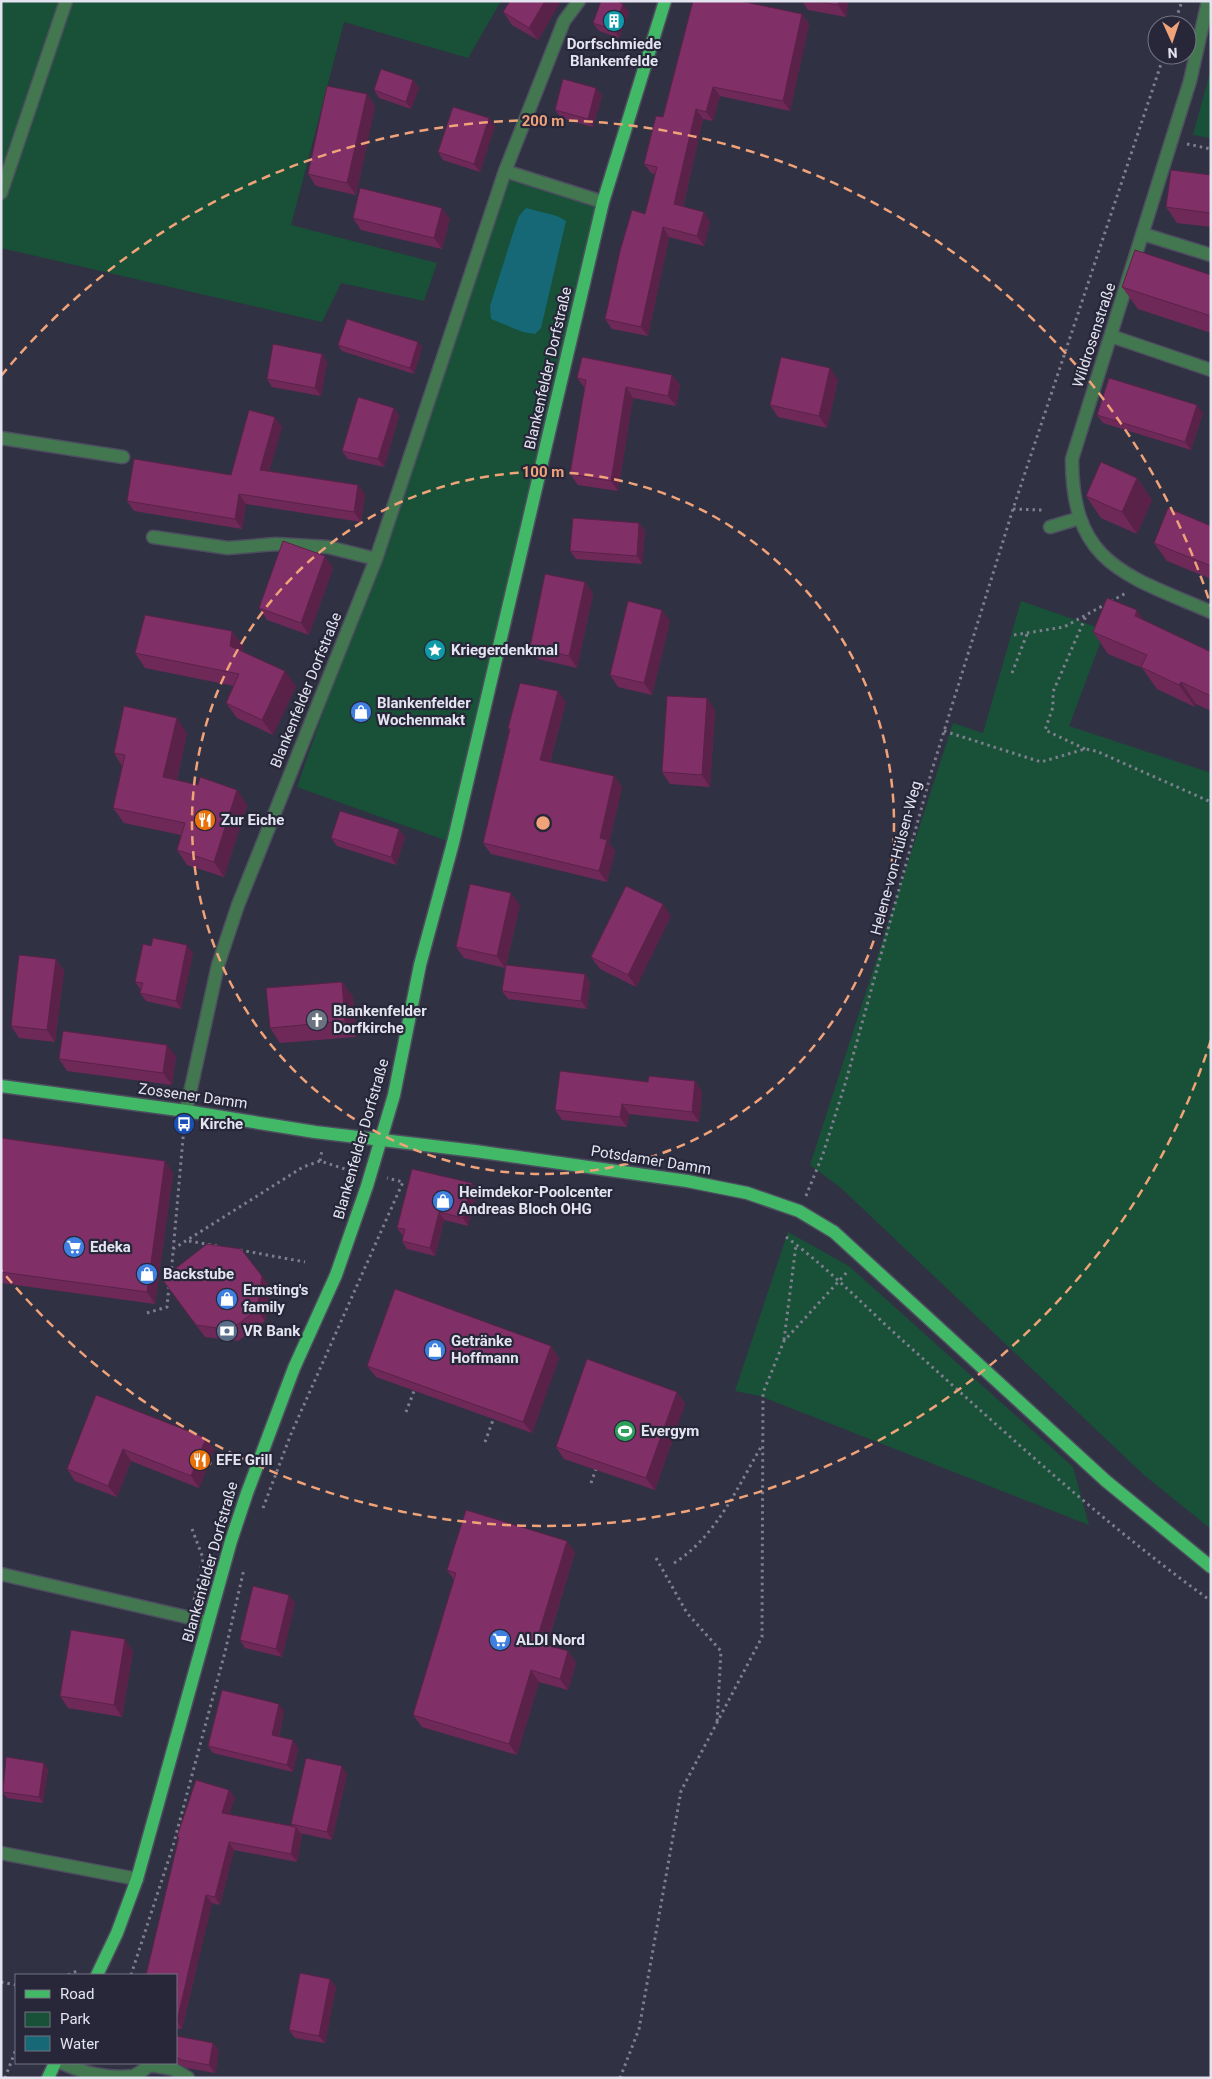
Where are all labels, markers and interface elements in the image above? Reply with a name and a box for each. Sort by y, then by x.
building icon: Dorfschmiede Blankenfelde [602,9,626,33]
north arrow [1147,15,1197,65]
place label: Dorfschmiede Blankenfelde [567,35,661,70]
text: N [1167,45,1178,61]
text: 200 m [522,112,564,130]
street label: Wildrosenstraße [1069,280,1119,390]
street label: Blankenfelder Dorfstraße [521,285,575,451]
text: 100 m [522,463,564,481]
street label: Blankenfelder Dorfstraße [267,610,346,770]
place icon: Kriegerdenkmal [423,638,447,662]
place label: Kriegerdenkmal [451,641,558,659]
place label: Blankenfelder Wochenmakt [377,694,471,729]
shop icon: Blankenfelder Wochenmakt [349,700,373,724]
street label: Helene-von-Hülsen-Weg [867,779,925,937]
restaurant icon: Zur Eiche [193,808,217,832]
place label: Zur Eiche [221,811,284,829]
centre of rings [534,814,552,832]
place label: Blankenfelder Dorfkirche [333,1002,427,1037]
church icon: Blankenfelder Dorfkirche [305,1008,329,1032]
street label: Blankenfelder Dorfstraße [329,1057,393,1221]
street label: Zossener Damm [137,1079,249,1113]
bus stop icon: Kirche [172,1112,196,1136]
place label: Kirche [200,1115,243,1133]
street label: Potsdamer Damm [590,1142,712,1178]
place label: Heimdekor-Poolcenter Andreas Bloch OHG [459,1183,613,1218]
shop icon: Heimdekor-Poolcenter Andreas Bloch OHG [431,1189,455,1213]
supermarket icon: Edeka [62,1235,86,1259]
place label: Edeka [90,1238,131,1256]
shop icon: Backstube [135,1262,159,1286]
place label: Backstube [163,1265,234,1283]
place label: Ernsting's family [243,1281,309,1316]
shop icon: Ernsting's family [215,1287,239,1311]
bank icon: VR Bank [215,1319,239,1343]
place label: VR Bank [243,1322,301,1340]
place label: Getränke Hoffmann [451,1332,519,1367]
shop icon: Getränke Hoffmann [423,1338,447,1362]
sports icon: Evergym [613,1419,637,1443]
place label: Evergym [641,1422,699,1440]
restaurant icon: EFE Grill [188,1448,212,1472]
place label: EFE Grill [216,1451,272,1469]
street label: Blankenfelder Dorfstraße [178,1480,242,1644]
supermarket icon: ALDI Nord [488,1628,512,1652]
place label: ALDI Nord [516,1631,585,1649]
legend [15,1974,178,2064]
text: Road [60,1985,94,2003]
text: Park [60,2010,91,2028]
text: Water [60,2035,99,2053]

